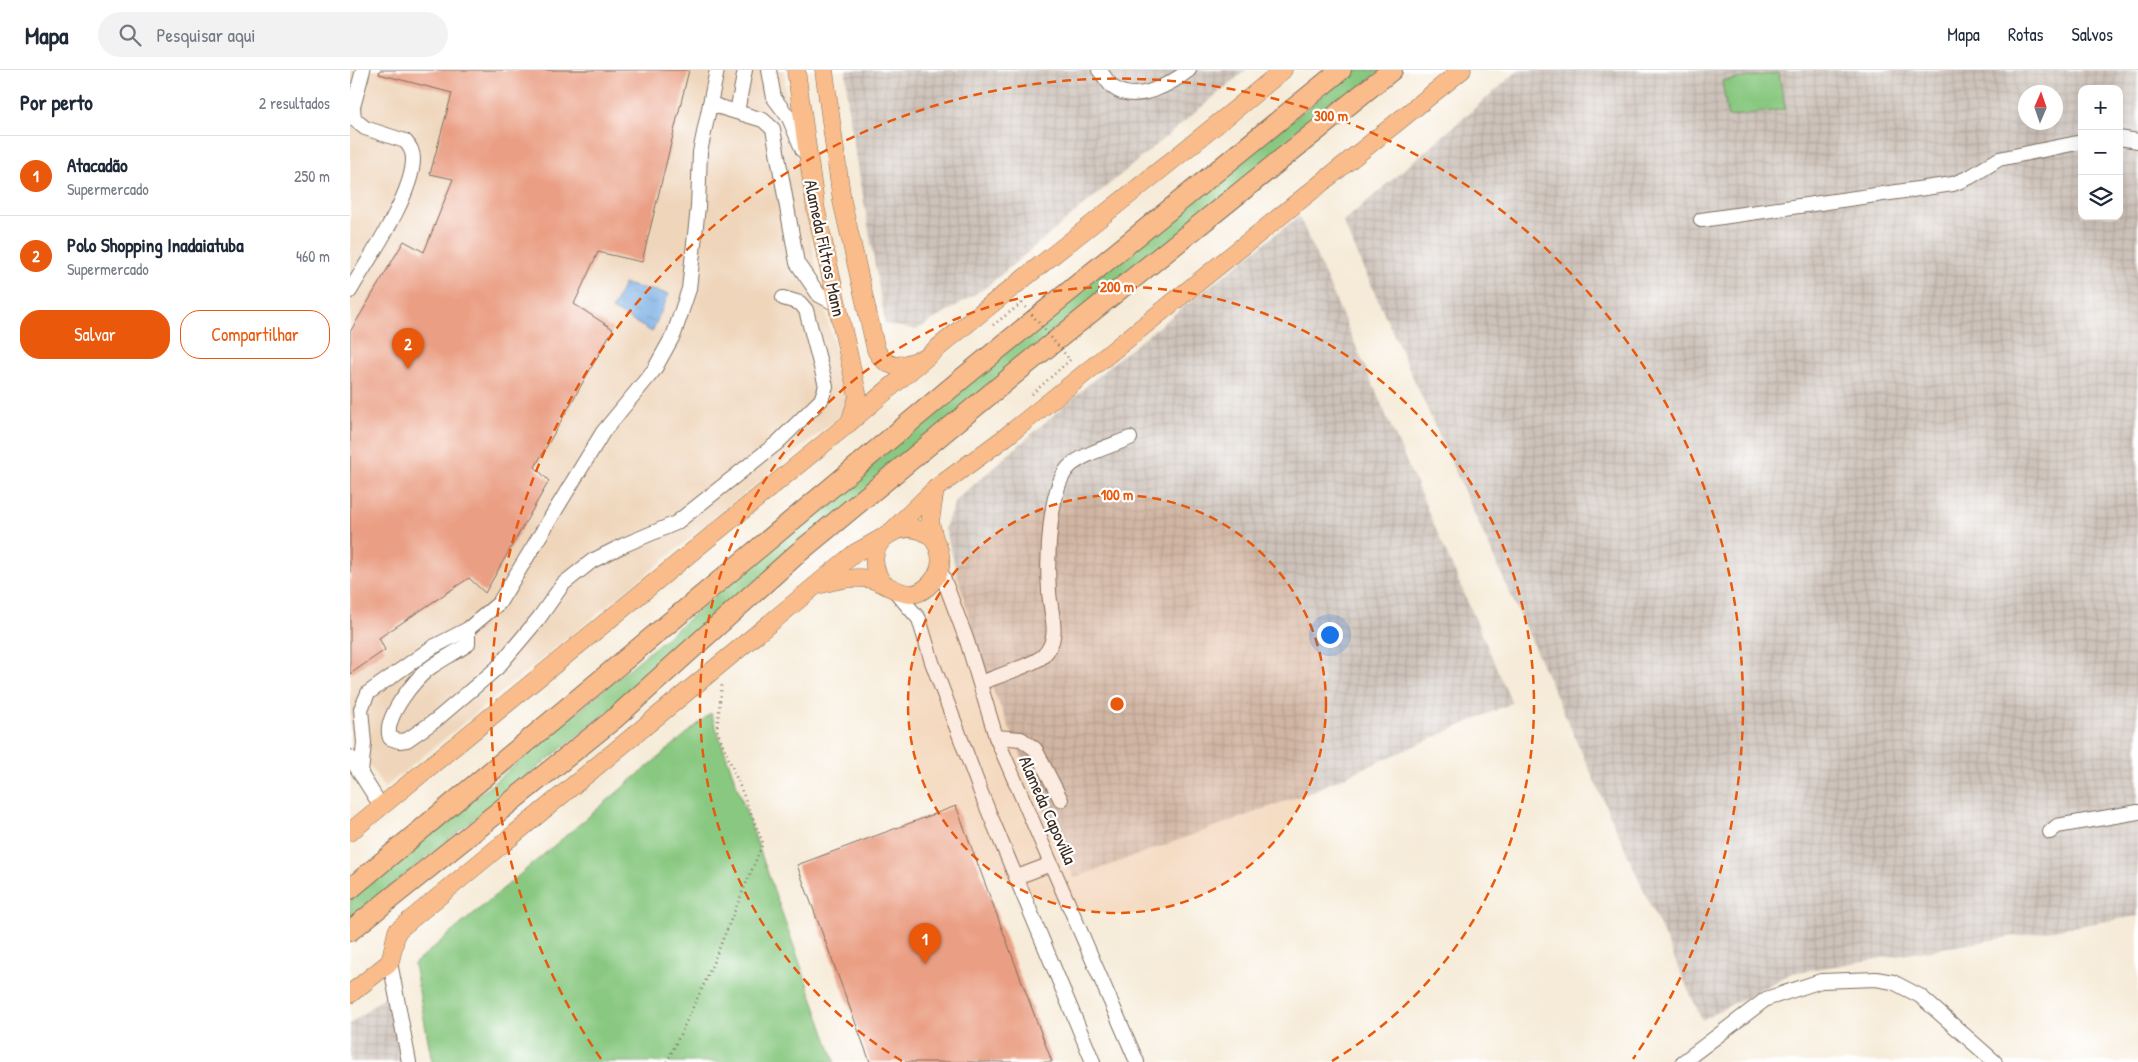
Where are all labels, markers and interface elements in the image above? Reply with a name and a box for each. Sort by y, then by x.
search box [98,12,448,57]
text: Mapa [25,19,68,51]
icon: search [116,21,144,49]
text: Pesquisar aqui [156,22,256,48]
text: Mapa [1947,22,1980,47]
text: Rotas [2008,22,2044,47]
text: Salvos [2072,22,2113,47]
north arrow [2018,85,2063,130]
map controls [2078,85,2123,220]
button: + [2078,85,2123,130]
text: Por perto [20,88,93,117]
text: 2 resultados [259,92,330,114]
text: 300 m [1314,105,1348,126]
button: − [2078,130,2123,175]
text: Atacadão [67,152,128,178]
text: 1 [33,165,39,187]
text: 250 m [294,165,330,187]
button: layers [2078,175,2123,220]
street label: Alameda Filtros Mann [798,177,852,319]
text: Supermercado [67,178,149,200]
text: Polo Shopping Inadaiatuba [67,232,244,258]
text: 2 [32,245,40,267]
text: 460 m [296,245,330,267]
text: Supermercado [67,258,149,280]
text: 200 m [1100,276,1134,297]
button: Salvar [20,310,170,359]
button: Compartilhar [180,310,330,359]
pin: 2 [392,328,424,369]
text: 100 m [1101,484,1133,505]
your location [1317,622,1343,648]
centre of rings [1108,695,1126,713]
street label: Alameda Capovilla [1013,752,1083,868]
pin: 1 [909,923,941,964]

